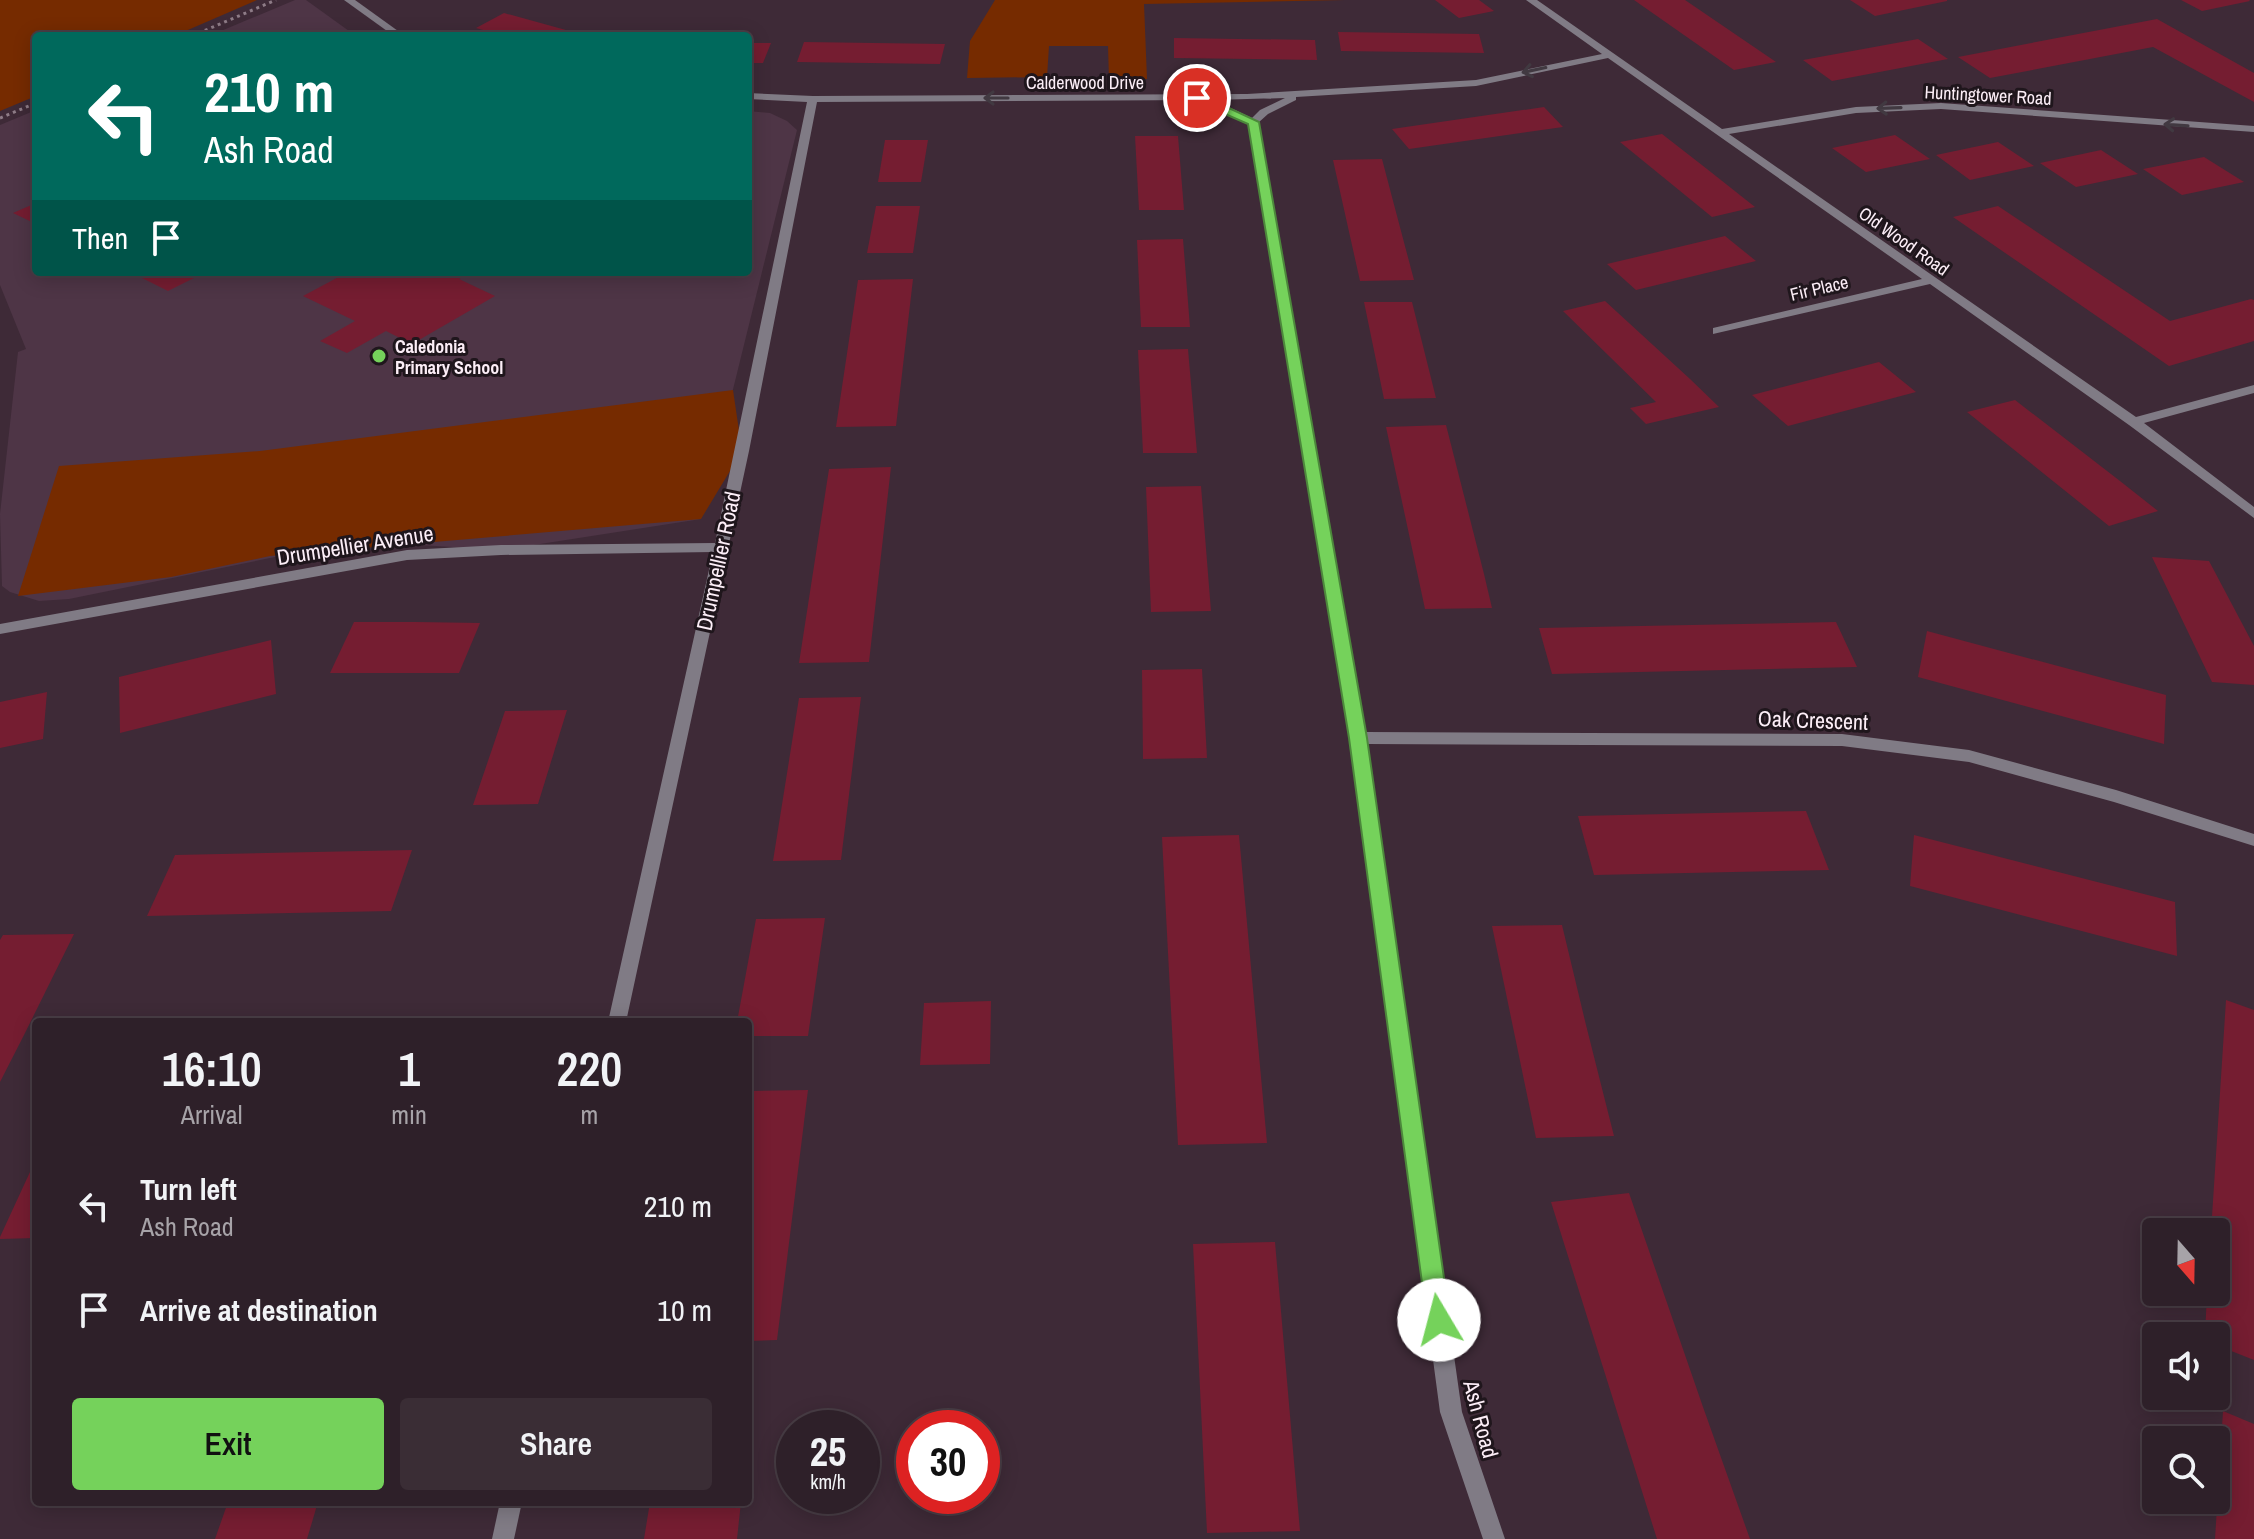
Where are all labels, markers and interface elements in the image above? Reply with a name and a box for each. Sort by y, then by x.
text: 210 m [204,54,334,129]
icon: left [72,64,176,168]
pin [1163,64,1231,132]
one-way arrow [1522,64,1547,79]
street label: Calderwood Drive [1026,70,1144,95]
icon: arrive [1175,76,1219,120]
street label: Huntingtower Road [1924,79,2052,111]
one-way arrow [983,90,1010,106]
one-way arrow [1876,101,1903,116]
one-way arrow [2163,117,2190,132]
text: Ash Road [204,126,334,174]
street label: Old Wood Road [1854,201,1954,281]
icon: arrive [144,216,188,260]
text: Then [72,218,128,258]
street label: Fir Place [1787,269,1851,307]
place label: Caledonia Primary School [395,334,503,380]
marker: Caledonia Primary School [370,347,388,365]
street label: Drumpellier Road [689,489,747,633]
street label: Drumpellier Avenue [275,518,435,572]
street label: Oak Crescent [1757,703,1869,737]
text: 16:10 [162,1036,262,1101]
text: 1 [398,1036,420,1101]
text: 220 [557,1036,622,1101]
text: Arrival [181,1097,242,1132]
text: min [391,1097,427,1132]
text: m [581,1097,598,1132]
text: Turn left [140,1169,237,1209]
icon: left [72,1184,116,1228]
text: 210 m [644,1186,712,1226]
text: Ash Road [140,1209,234,1244]
north arrow [2142,1218,2230,1306]
map controls [2142,1218,2230,1514]
position arrow [1397,1278,1481,1362]
icon: arrive [72,1288,116,1332]
text: Arrive at destination [140,1290,378,1330]
text: 10 m [657,1290,712,1330]
button: sound [2142,1322,2230,1410]
street label: Ash Road [1456,1376,1506,1461]
button: Exit [72,1398,384,1490]
button: Share [400,1398,712,1490]
speed limit sign: 30 [896,1410,1000,1514]
text: 25 [810,1425,846,1478]
button: search [2142,1426,2230,1514]
text: km/h [810,1468,846,1495]

